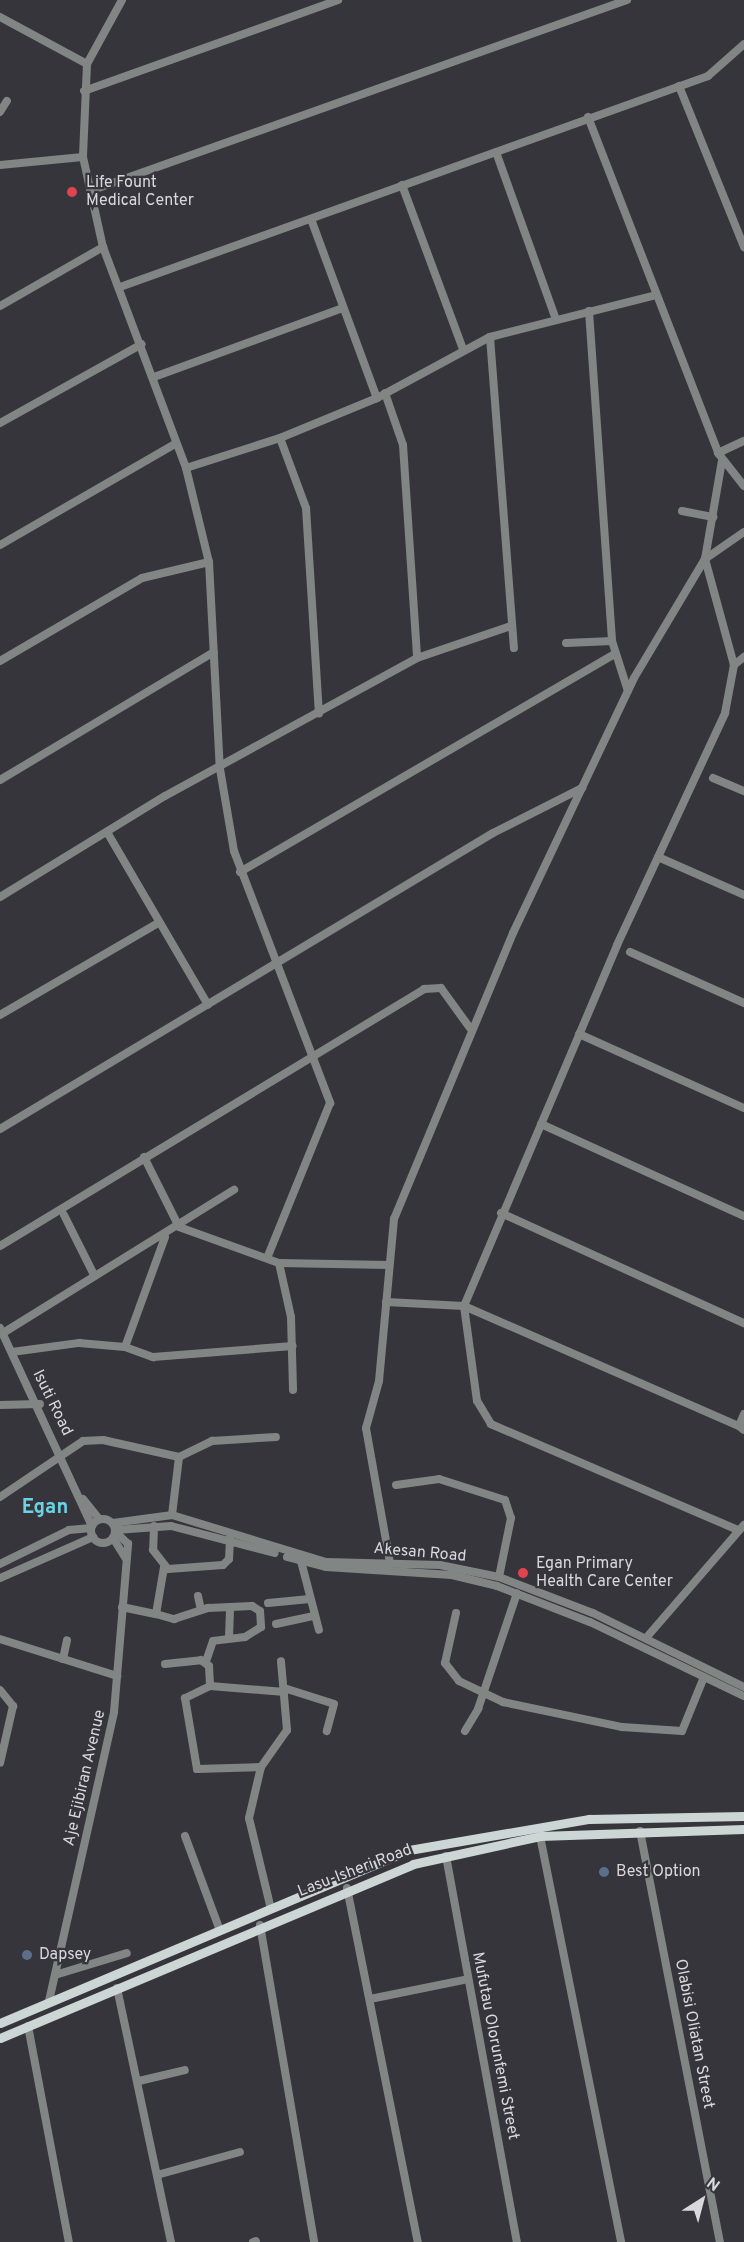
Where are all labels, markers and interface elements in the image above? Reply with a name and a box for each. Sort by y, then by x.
place label: Life Fount Medical Center [86,173,194,211]
marker: Life Fount Medical Center [63,183,81,201]
street label: Isuti Road [28,1367,76,1439]
district label: Egan [22,1496,68,1520]
street label: Akesan Road [373,1539,467,1567]
place label: Egan Primary Health Care Center [536,1554,673,1592]
marker: Egan Primary Health Care Center [514,1564,532,1582]
street label: Aje Ejibiran Avenue [60,1708,110,1848]
street label: Lasu-Isheri Road [295,1840,415,1902]
place label: Best Option [616,1862,701,1882]
marker: Best Option [597,1865,611,1879]
place label: Dapsey [39,1945,91,1965]
marker: Dapsey [20,1948,34,1962]
street label: Mufutau Olorunfemi Street [467,1950,523,2142]
street label: Olabisi Oliatan Street [670,1958,718,2110]
north arrow [672,2170,732,2230]
text: N [702,2174,723,2197]

